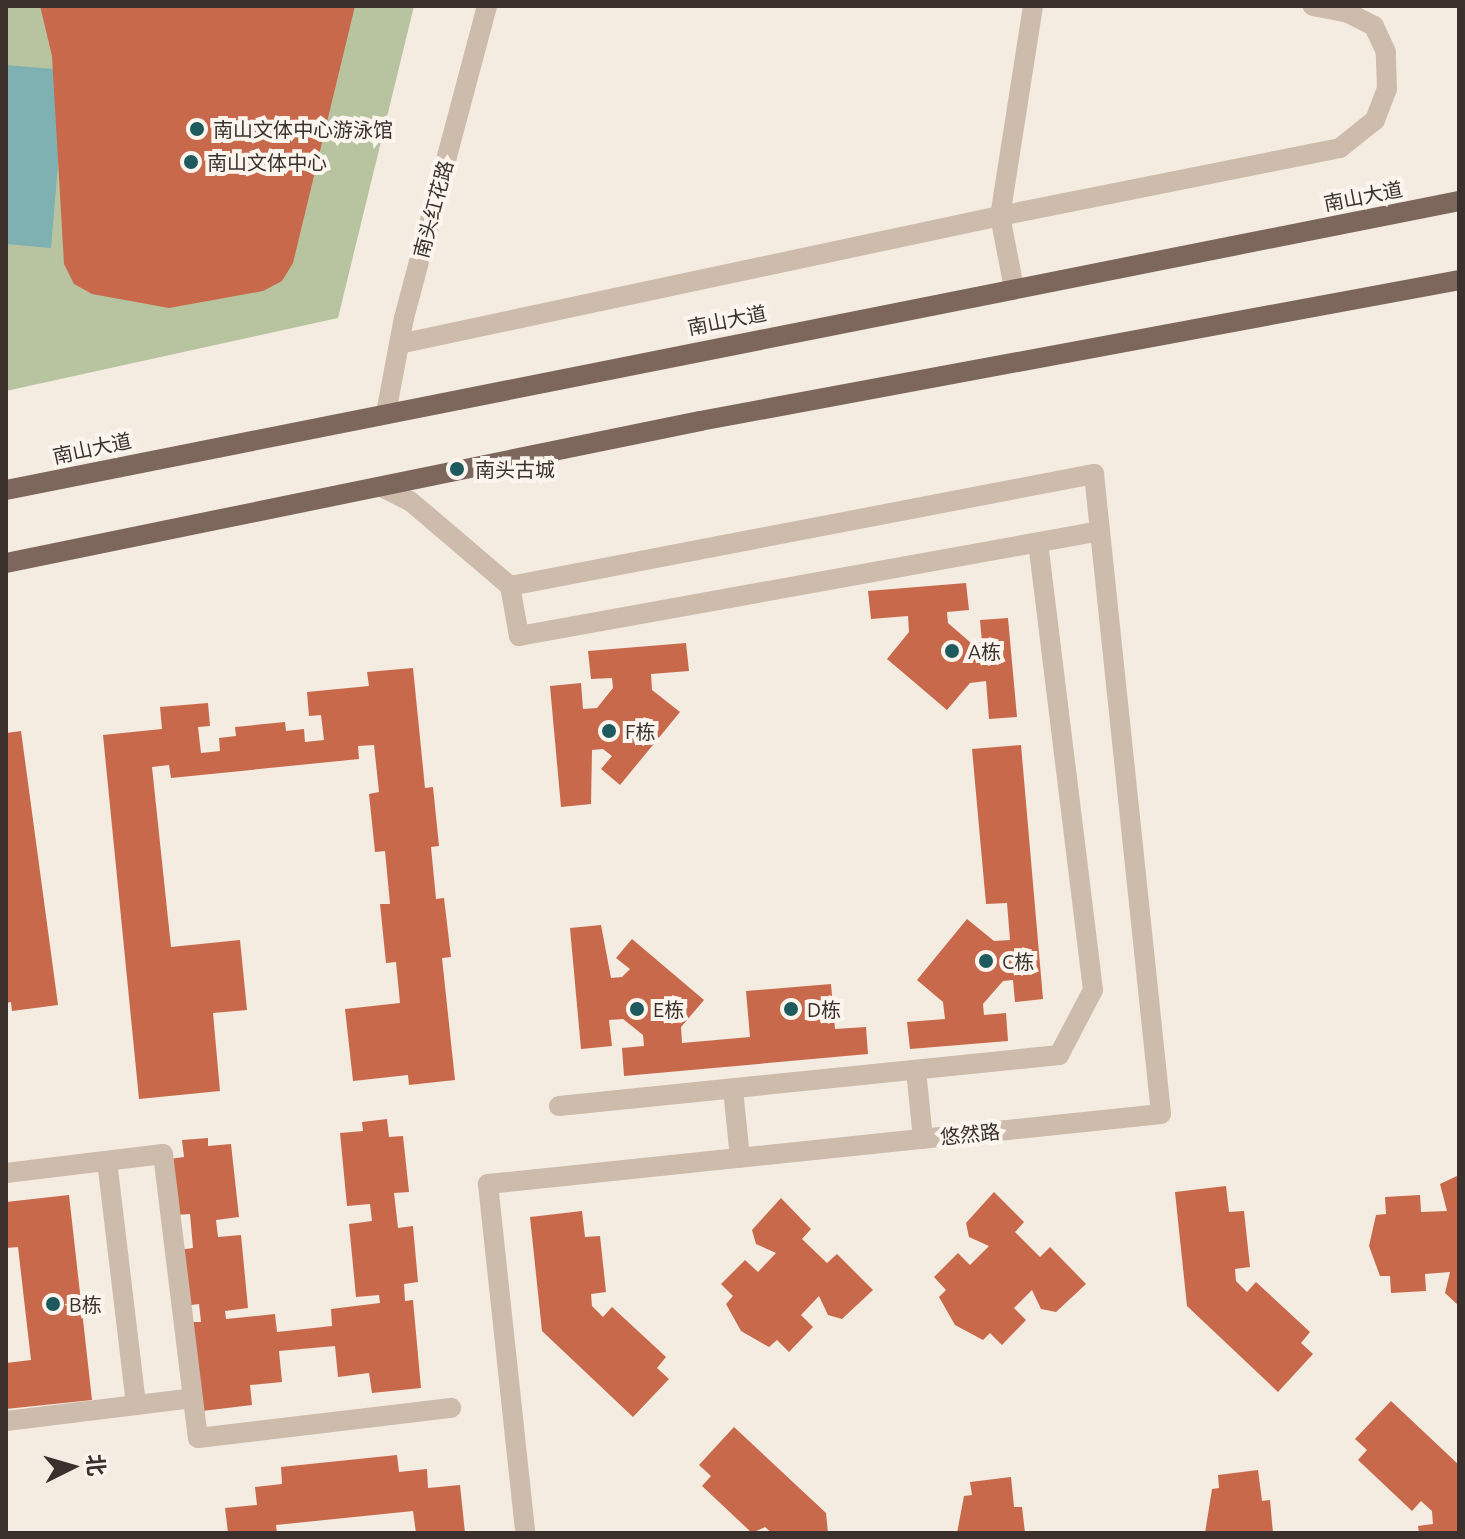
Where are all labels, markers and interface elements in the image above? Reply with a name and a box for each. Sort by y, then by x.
place label: 南山文体中心游泳馆 [213,117,393,141]
marker: 南山文体中心游泳馆 [188,120,206,138]
place label: 南山文体中心 [207,150,327,174]
marker: 南山文体中心 [182,153,200,171]
street label: 南头红花路 [408,158,458,260]
street label: 南山大道 [1321,177,1405,215]
street label: 南山大道 [685,301,769,339]
street label: 南山大道 [50,428,134,468]
place label: 南头古城 [475,457,555,481]
marker: 南头古城 [446,458,468,480]
place label: A栋 [968,639,1001,663]
marker: A栋 [943,642,961,660]
place label: F栋 [625,719,656,743]
marker: F栋 [600,722,618,740]
place label: C栋 [1002,949,1034,973]
marker: C栋 [977,952,995,970]
place label: E栋 [653,997,684,1021]
place label: D栋 [807,997,841,1021]
marker: E栋 [628,1000,646,1018]
marker: D栋 [782,1000,800,1018]
street label: 悠然路 [939,1119,1001,1149]
place label: B栋 [69,1292,102,1316]
marker: B栋 [44,1295,62,1313]
north arrow [32,1427,112,1507]
text: 北 [83,1453,110,1477]

